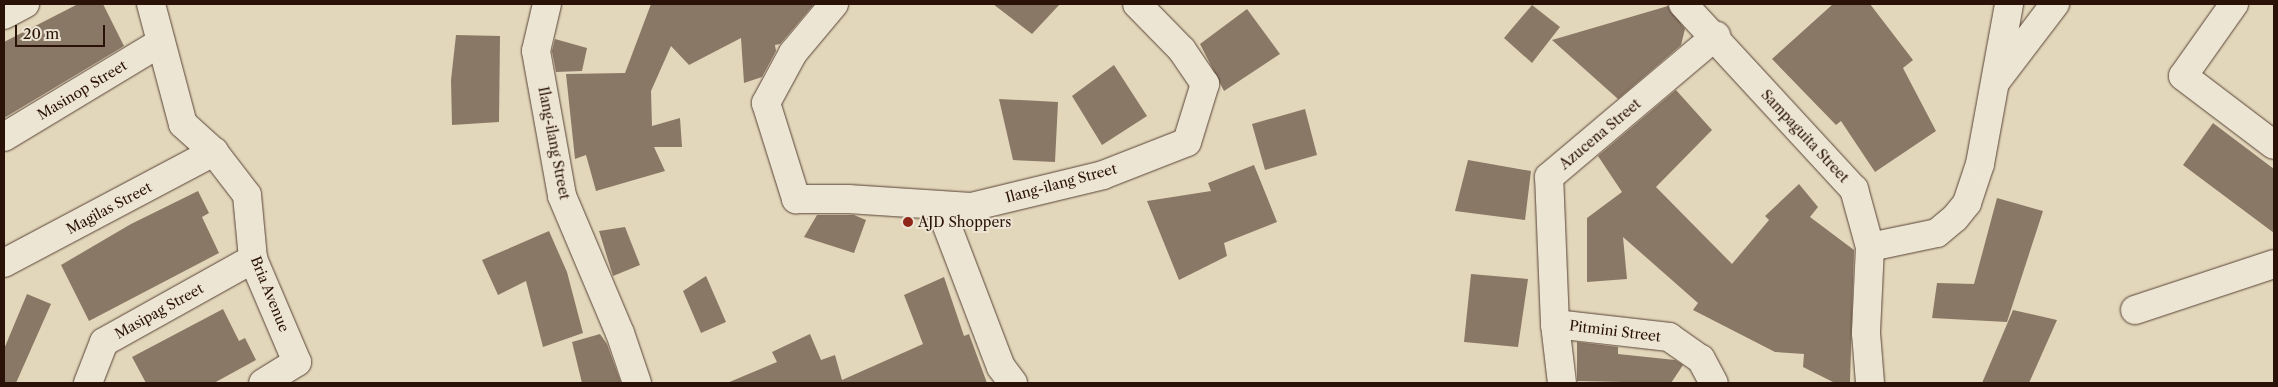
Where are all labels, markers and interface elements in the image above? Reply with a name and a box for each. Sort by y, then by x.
scale bar [18,15,108,47]
text: 20 m [23,24,59,43]
street label: Masinop Street [34,57,130,123]
street label: Ilang-ilang Street [535,85,573,201]
street label: Sampaguita Street [1758,86,1852,186]
street label: Azucena Street [1556,95,1644,173]
street label: Ilang-ilang Street [1003,160,1119,206]
street label: Magilas Street [64,178,154,238]
place label: AJD Shoppers [918,214,1011,230]
marker: AJD Shoppers [902,216,914,228]
street label: Bria Avenue [247,253,293,335]
street label: Masipag Street [112,280,206,342]
street label: Pitmini Street [1568,317,1662,345]

